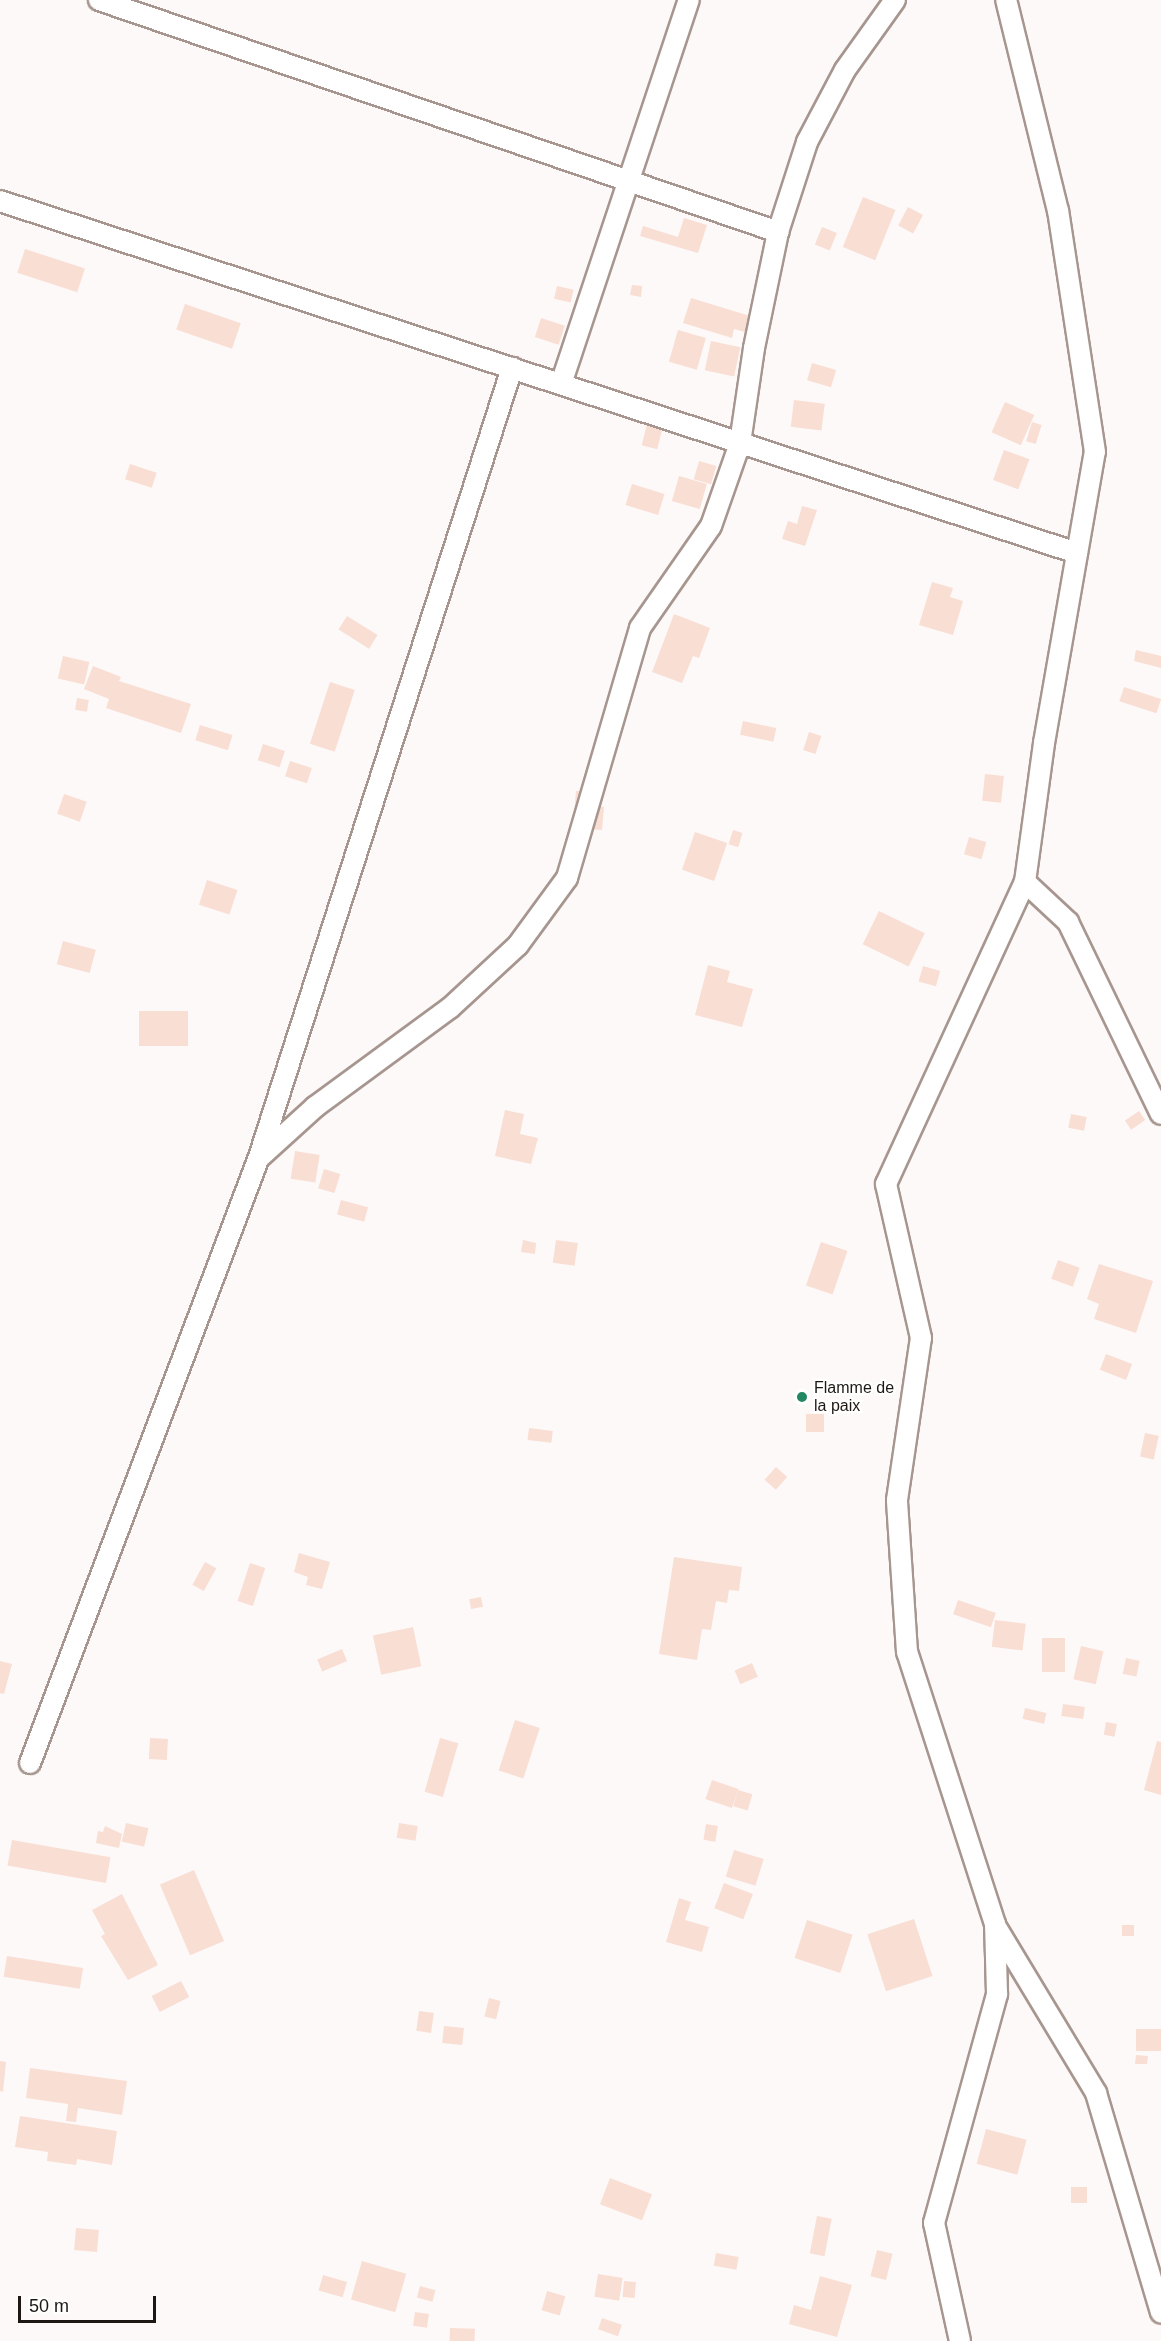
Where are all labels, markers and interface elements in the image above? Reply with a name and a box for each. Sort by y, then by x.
place label: Flamme de la paix [814,1378,894,1416]
marker: Flamme de la paix [795,1390,809,1404]
scale bar [21,2284,159,2322]
text: 50 m [29,2296,69,2316]

